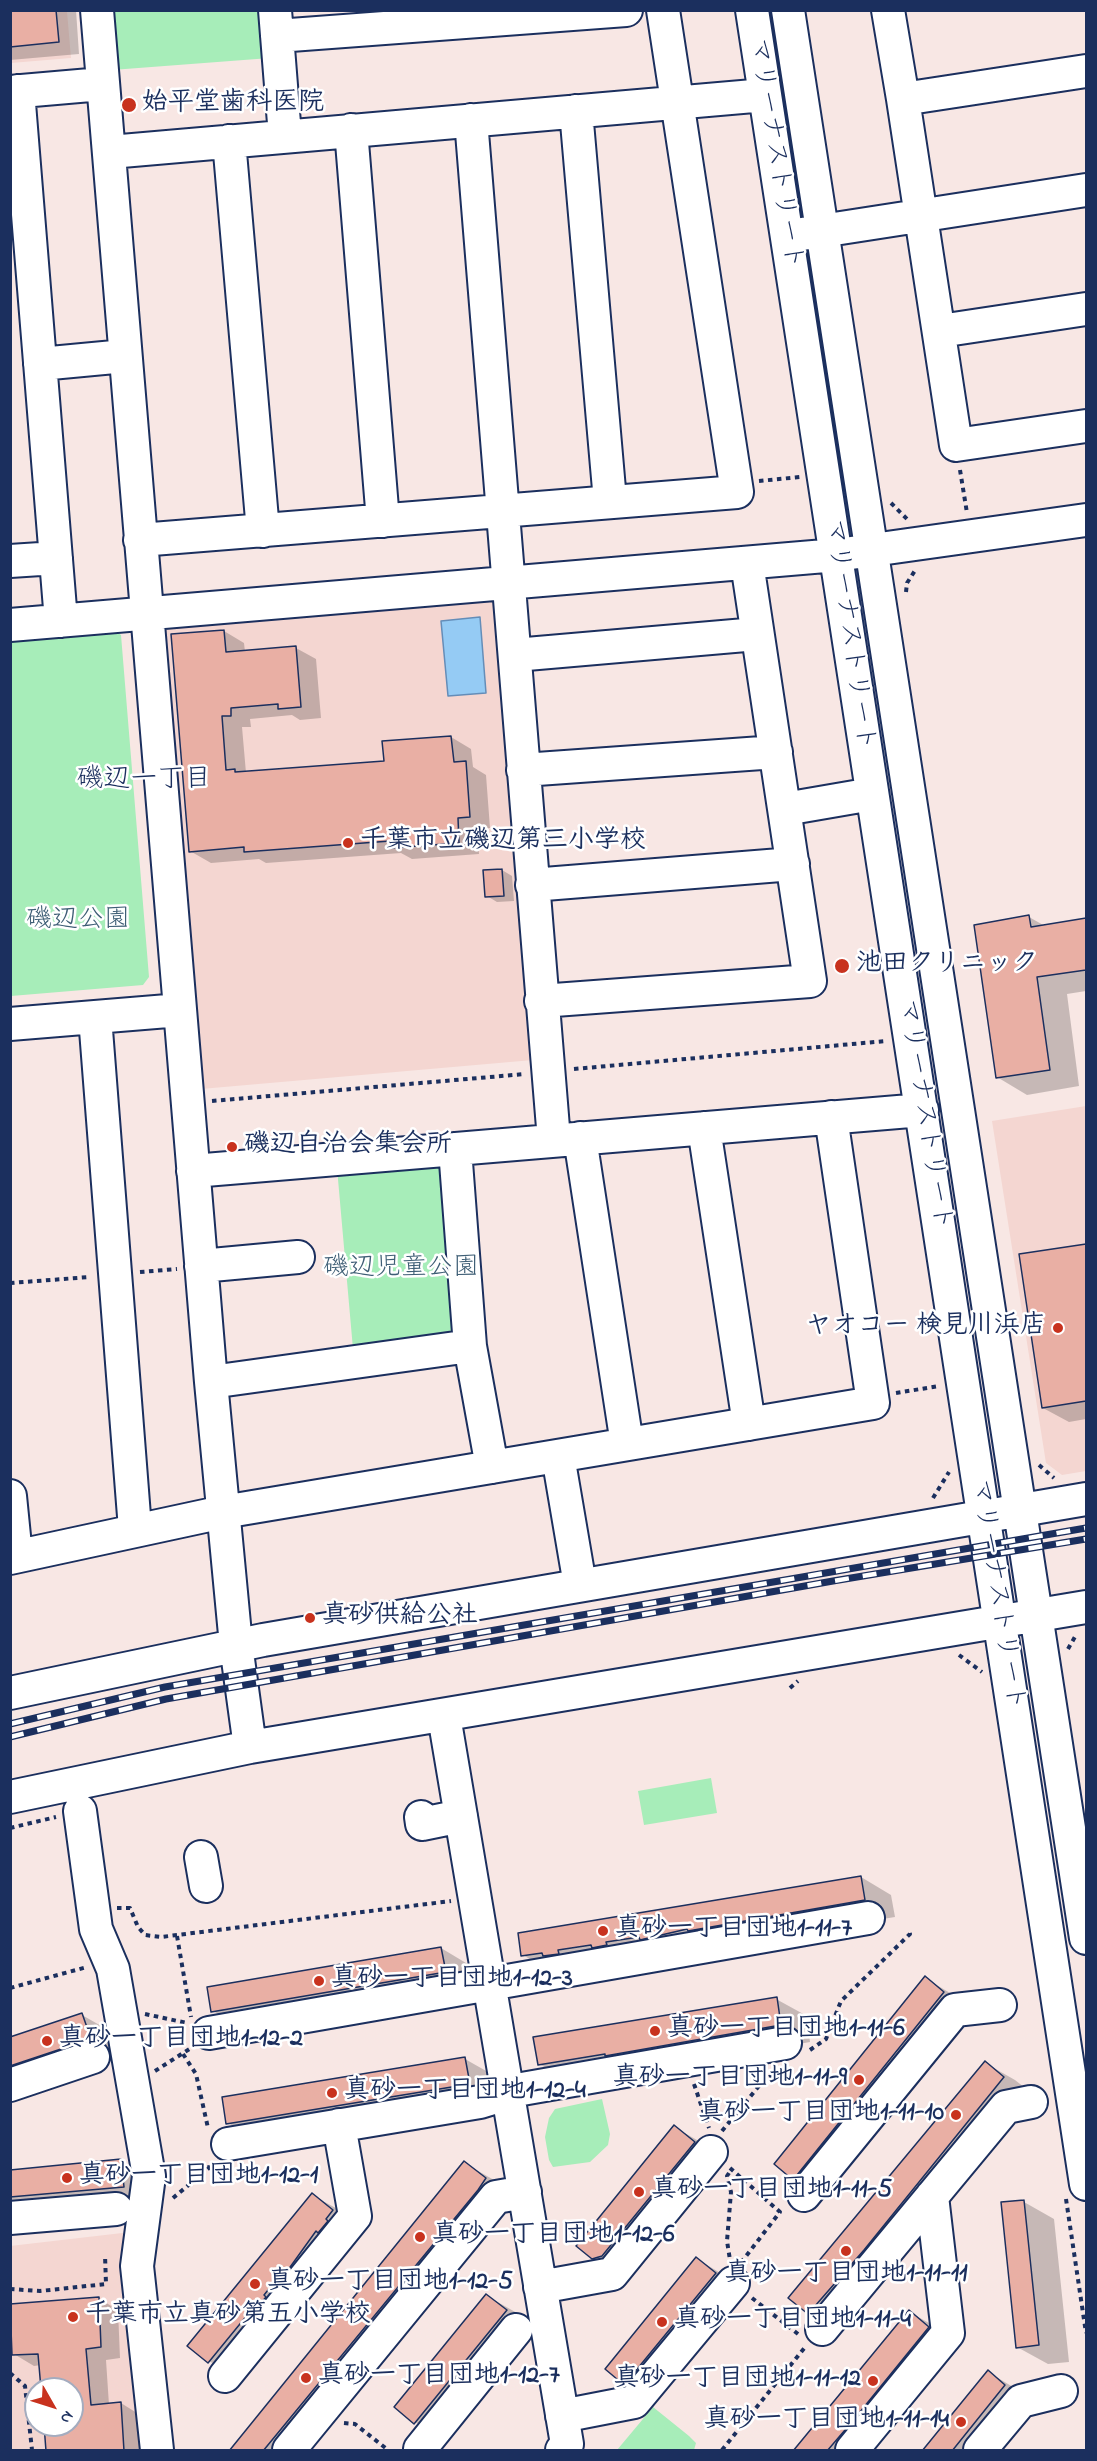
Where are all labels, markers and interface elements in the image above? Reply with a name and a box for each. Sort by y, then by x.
street label: マリーナストリート [740,36,808,272]
place label: 始平堂歯科医院 [142,89,324,121]
marker: 始平堂歯科医院 [120,96,138,114]
street label: マリーナストリート [816,517,880,753]
district label: 磯辺一丁目 [77,766,211,798]
place label: 千葉市立磯辺第三小学校 [360,827,646,859]
marker: 千葉市立磯辺第三小学校 [341,836,355,850]
park label: 磯辺公園 [26,906,130,938]
place label: 池田クリニック [856,950,1038,982]
marker: 池田クリニック [833,957,851,975]
street label: マリーナストリート [889,997,957,1233]
place label: 磯辺自治会集会所 [244,1131,452,1163]
marker: 磯辺自治会集会所 [225,1140,239,1154]
park label: 磯辺児童公園 [323,1254,479,1286]
place label: ヤオコー 検見川浜店 [806,1312,1046,1344]
marker: ヤオコー 検見川浜店 [1051,1321,1065,1335]
street label: マリーナストリート [962,1477,1030,1713]
place label: 真砂供給公社 [322,1602,478,1634]
marker: 真砂供給公社 [303,1611,317,1625]
place label: 真砂一丁目団地1-11-7 [615,1915,852,1947]
marker: 真砂一丁目団地1-11-7 [596,1924,610,1938]
place label: 真砂一丁目団地1-12-3 [331,1965,573,1997]
marker: 真砂一丁目団地1-12-3 [312,1974,326,1988]
place label: 真砂一丁目団地1-11-6 [667,2015,905,2047]
marker: 真砂一丁目団地1-11-6 [648,2024,662,2038]
place label: 真砂一丁目団地1-12-2 [59,2025,303,2057]
marker: 真砂一丁目団地1-12-2 [40,2034,54,2048]
place label: 真砂一丁目団地1-11-9 [613,2064,847,2096]
marker: 真砂一丁目団地1-11-9 [852,2073,866,2087]
place label: 真砂一丁目団地1-12-4 [344,2077,586,2109]
marker: 真砂一丁目団地1-12-4 [325,2086,339,2100]
place label: 真砂一丁目団地1-11-10 [698,2099,944,2131]
marker: 真砂一丁目団地1-11-10 [949,2108,963,2122]
place label: 真砂一丁目団地1-12-1 [79,2162,318,2194]
marker: 真砂一丁目団地1-12-1 [60,2171,74,2185]
place label: 真砂一丁目団地1-11-5 [651,2176,892,2208]
marker: 真砂一丁目団地1-11-5 [632,2185,646,2199]
place label: 真砂一丁目団地1-12-6 [432,2221,674,2253]
marker: 真砂一丁目団地1-12-6 [413,2230,427,2244]
marker: 真砂一丁目団地1-11-11 [839,2244,853,2258]
place label: 真砂一丁目団地1-11-11 [725,2260,967,2292]
place label: 真砂一丁目団地1-12-5 [267,2268,513,2300]
marker: 真砂一丁目団地1-12-5 [248,2277,262,2291]
place label: 千葉市立真砂第五小学校 [85,2301,371,2333]
place label: 真砂一丁目団地1-11-4 [674,2306,911,2338]
marker: 千葉市立真砂第五小学校 [66,2310,80,2324]
marker: 真砂一丁目団地1-11-4 [655,2315,669,2329]
place label: 真砂一丁目団地1-12-7 [318,2362,560,2394]
place label: 真砂一丁目団地1-11-12 [614,2365,861,2397]
marker: 真砂一丁目団地1-12-7 [299,2371,313,2385]
marker: 真砂一丁目団地1-11-12 [866,2374,880,2388]
north arrow [24,2377,84,2437]
text: N [54,2405,79,2429]
place label: 真砂一丁目団地1-11-14 [704,2406,949,2438]
marker: 真砂一丁目団地1-11-14 [954,2415,968,2429]

